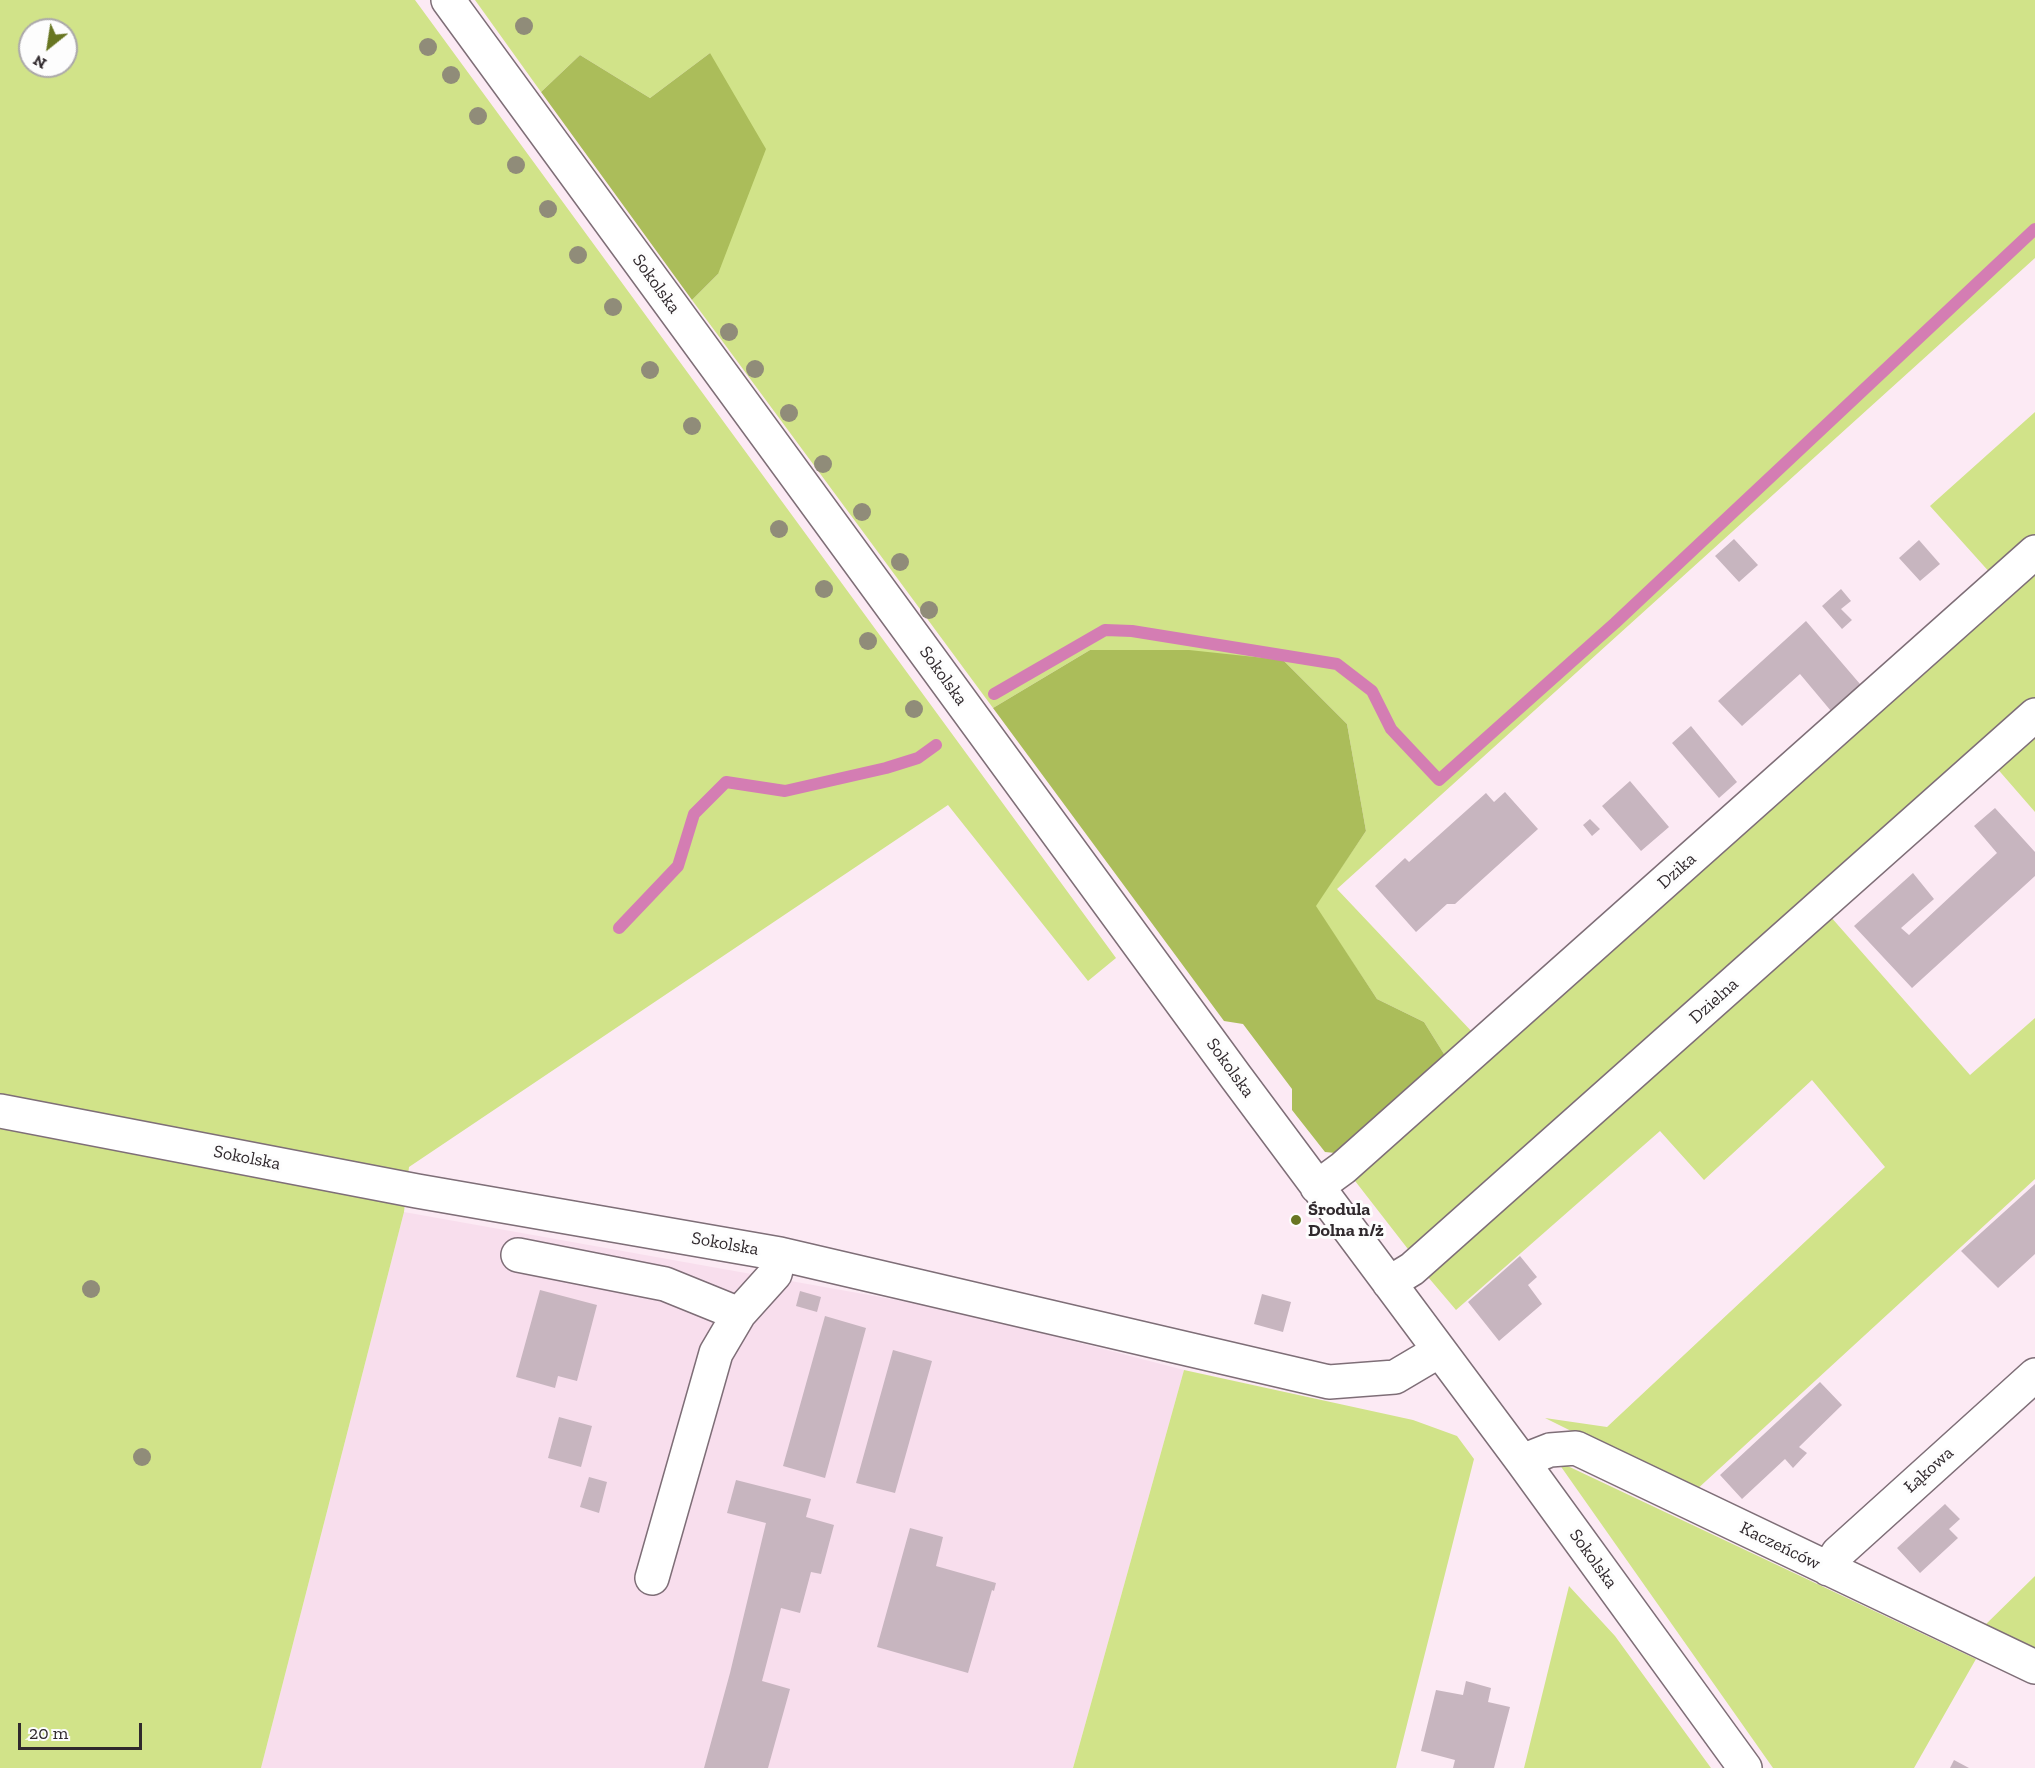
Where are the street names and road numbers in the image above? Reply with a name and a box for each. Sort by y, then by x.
street label: Sokolska [627,250,685,318]
street label: Sokolska [914,642,972,710]
street label: Dzika [1653,848,1701,894]
street label: Dzielna [1685,973,1743,1029]
street label: Sokolska [1201,1034,1259,1102]
street label: Sokolska [212,1141,282,1175]
street label: Sokolska [690,1227,760,1261]
street label: Łąkowa [1900,1442,1958,1498]
street label: Kaczeńców [1736,1517,1824,1575]
street label: Sokolska [1564,1525,1622,1593]

